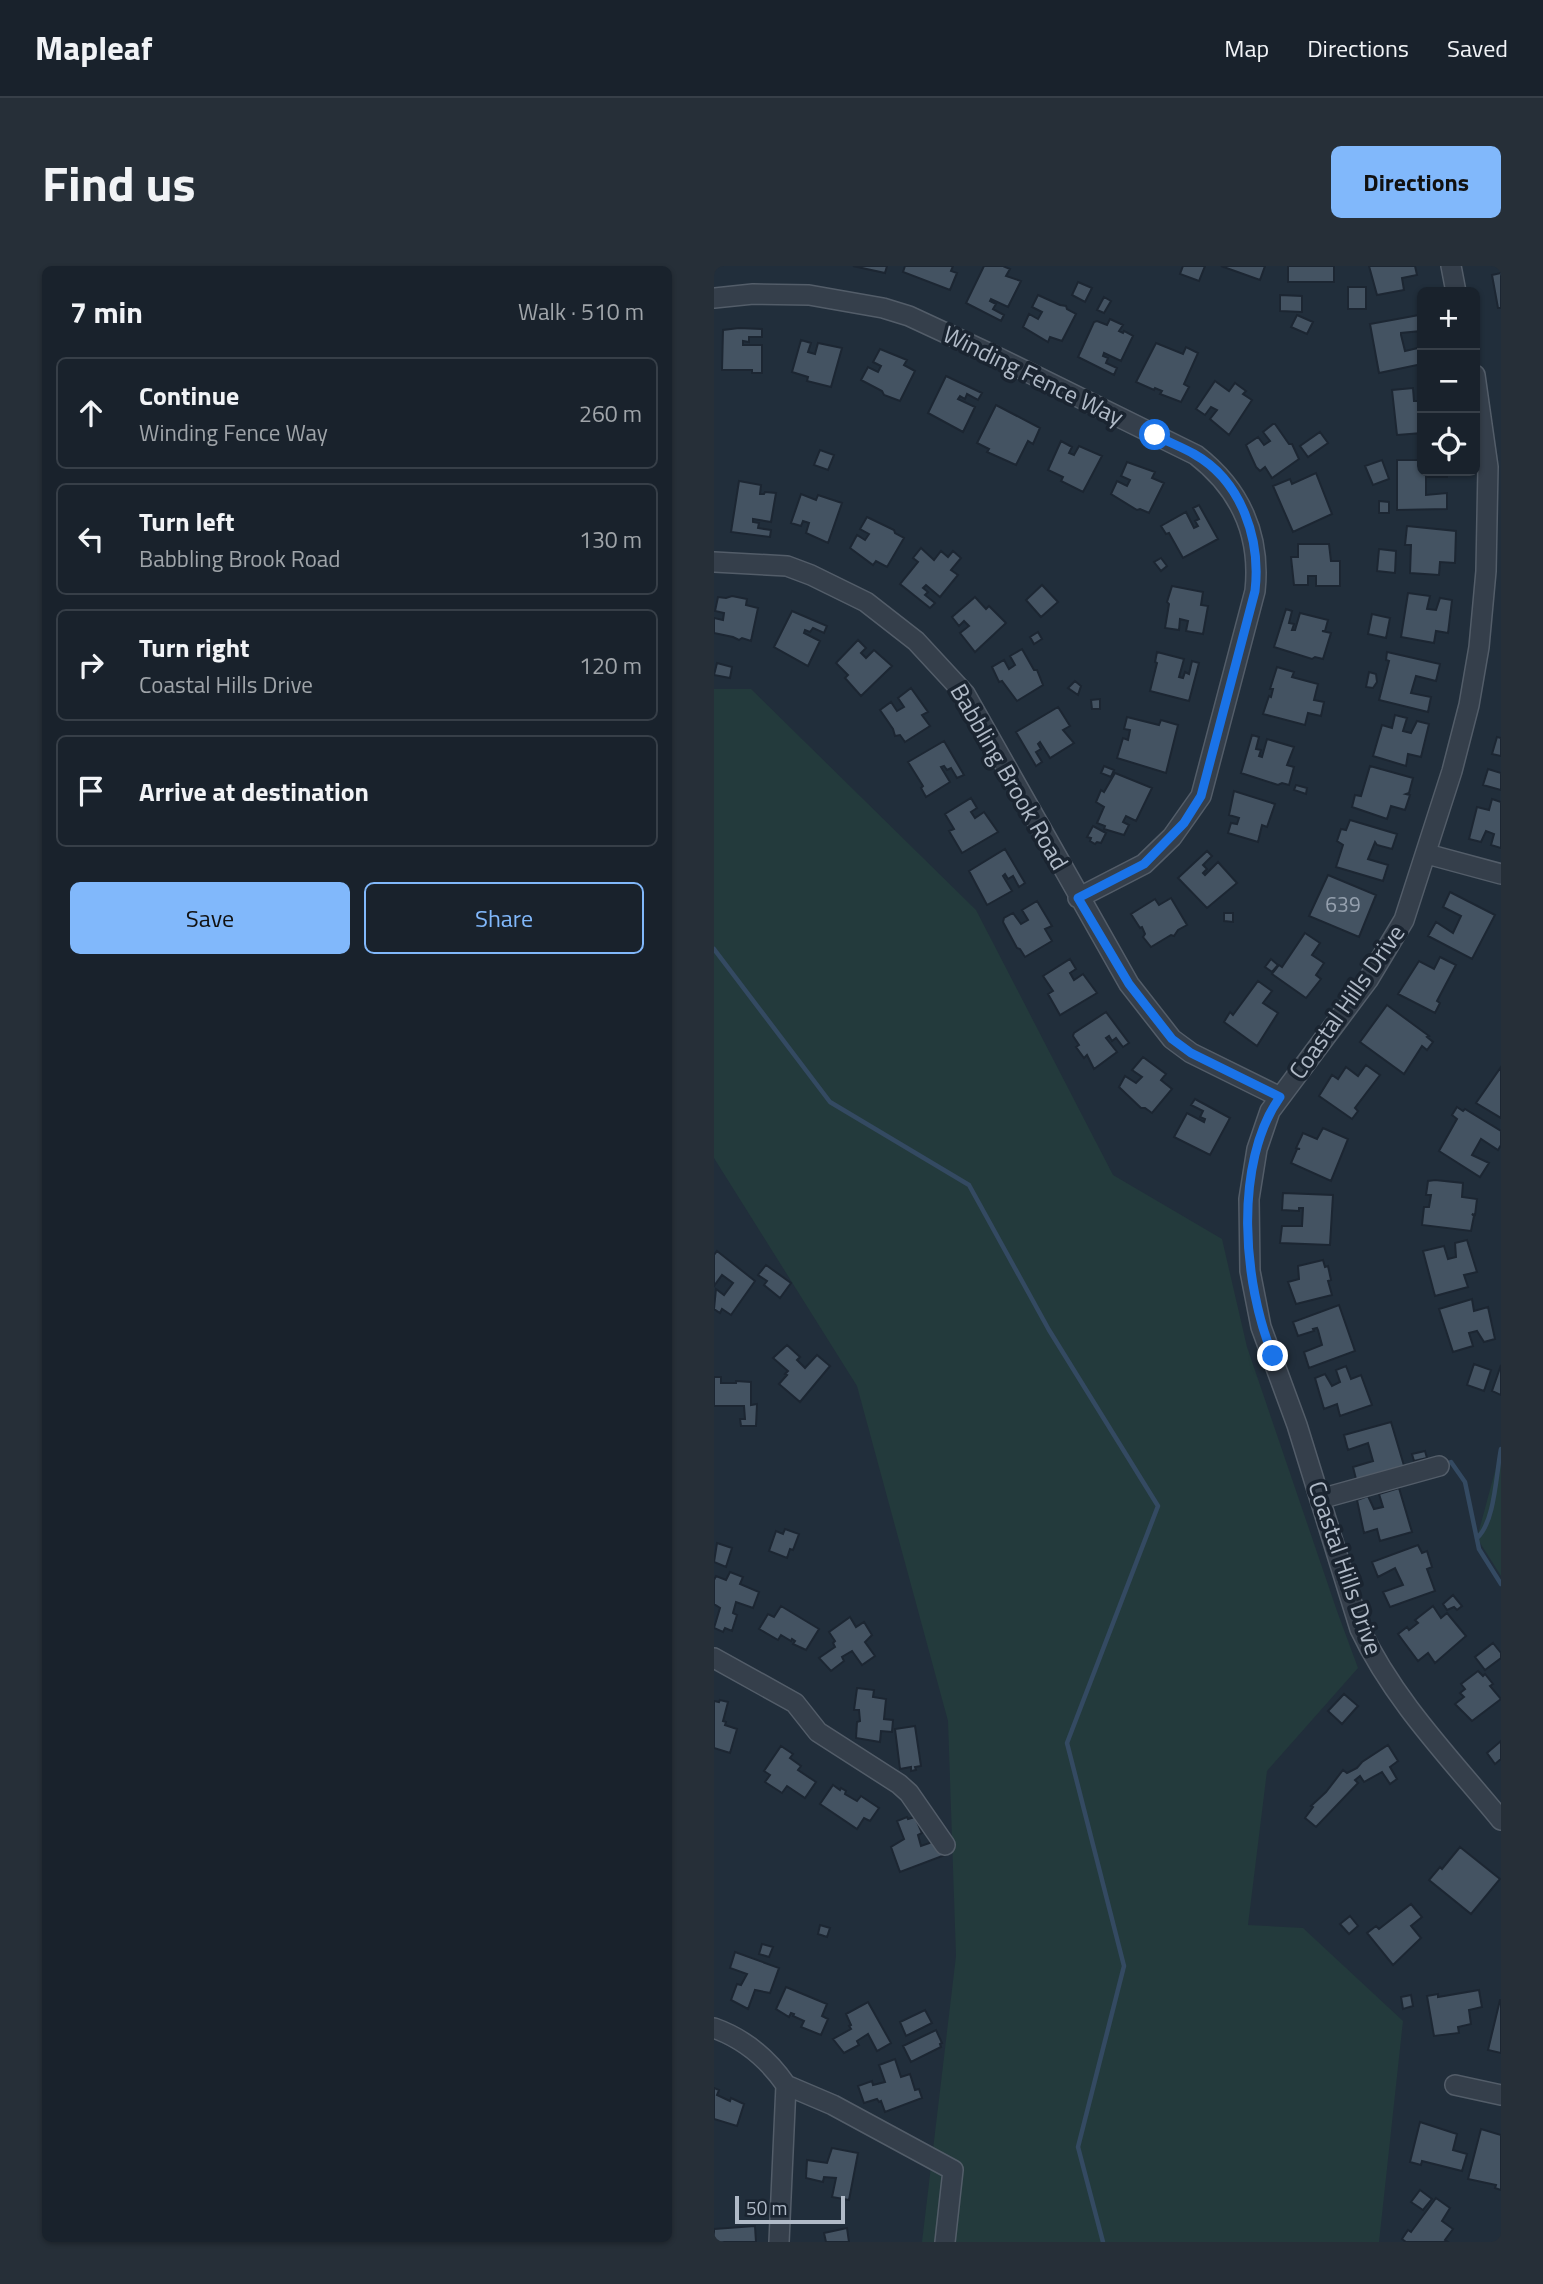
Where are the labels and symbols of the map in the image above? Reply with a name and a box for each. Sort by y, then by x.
street label: Winding Fence Way [937,316,1130,435]
route start [1139,419,1170,450]
street label: Babbling Brook Road [942,676,1078,877]
house number: 639 [1325,888,1361,920]
street label: Coastal Hills Drive [1279,917,1413,1086]
route end [1257,1340,1288,1371]
street label: Coastal Hills Drive [1299,1476,1392,1659]
scale bar [735,2193,845,2225]

